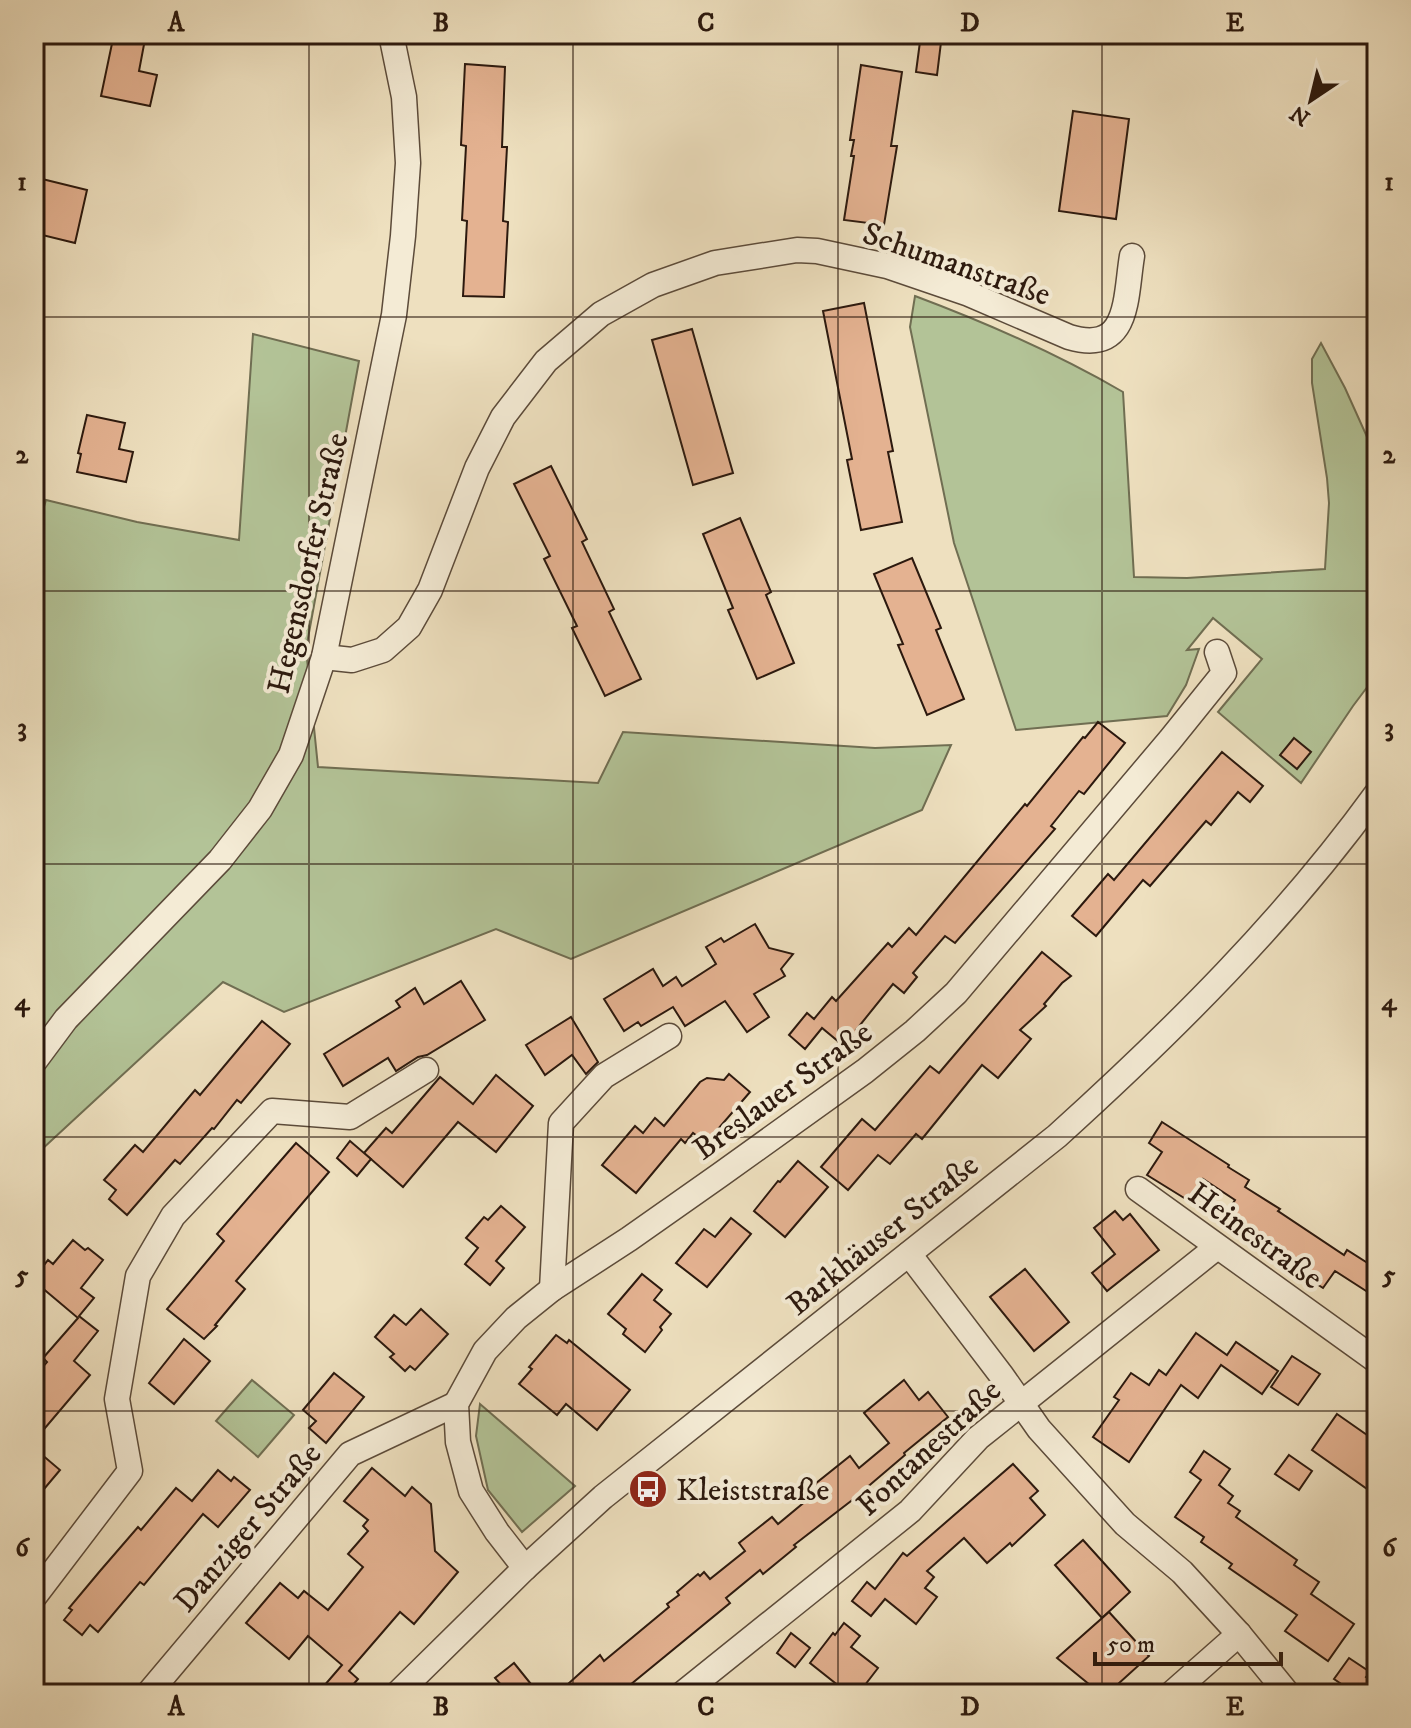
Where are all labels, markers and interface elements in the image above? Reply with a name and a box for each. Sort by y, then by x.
text: A [167,7,186,40]
text: B [433,7,449,40]
text: C [697,7,715,40]
text: D [960,7,980,40]
text: E [1226,7,1244,40]
north arrow [1271,60,1351,140]
text: N [1285,99,1316,131]
text: 1 [17,166,27,199]
text: 1 [1384,166,1394,199]
street label: Schumanstraße [857,214,1056,316]
street label: Hegensdorfer Straße [259,429,358,698]
text: 2 [16,439,30,472]
text: 2 [1383,439,1397,472]
text: 3 [17,712,27,745]
text: 3 [1384,712,1394,745]
text: 4 [15,986,31,1019]
text: 4 [1382,986,1398,1019]
street label: Breslauer Straße [686,1013,881,1170]
street label: Barkhäuser Straße [779,1146,987,1325]
street label: Heinestraße [1180,1174,1330,1299]
text: 5 [15,1259,29,1292]
text: 5 [1382,1259,1396,1292]
street label: Fontanestraße [849,1371,1010,1526]
street label: Danziger Straße [166,1435,331,1621]
bus stop icon: Kleiststraße [627,1468,669,1510]
place label: Kleiststraße [676,1471,829,1511]
text: 6 [15,1532,30,1565]
text: 6 [1382,1532,1397,1565]
scale bar [1095,1616,1281,1666]
text: 50 m [1107,1630,1155,1660]
text: A [167,1691,186,1724]
text: B [433,1691,449,1724]
text: C [697,1691,715,1724]
text: D [960,1691,980,1724]
text: E [1226,1691,1244,1724]

